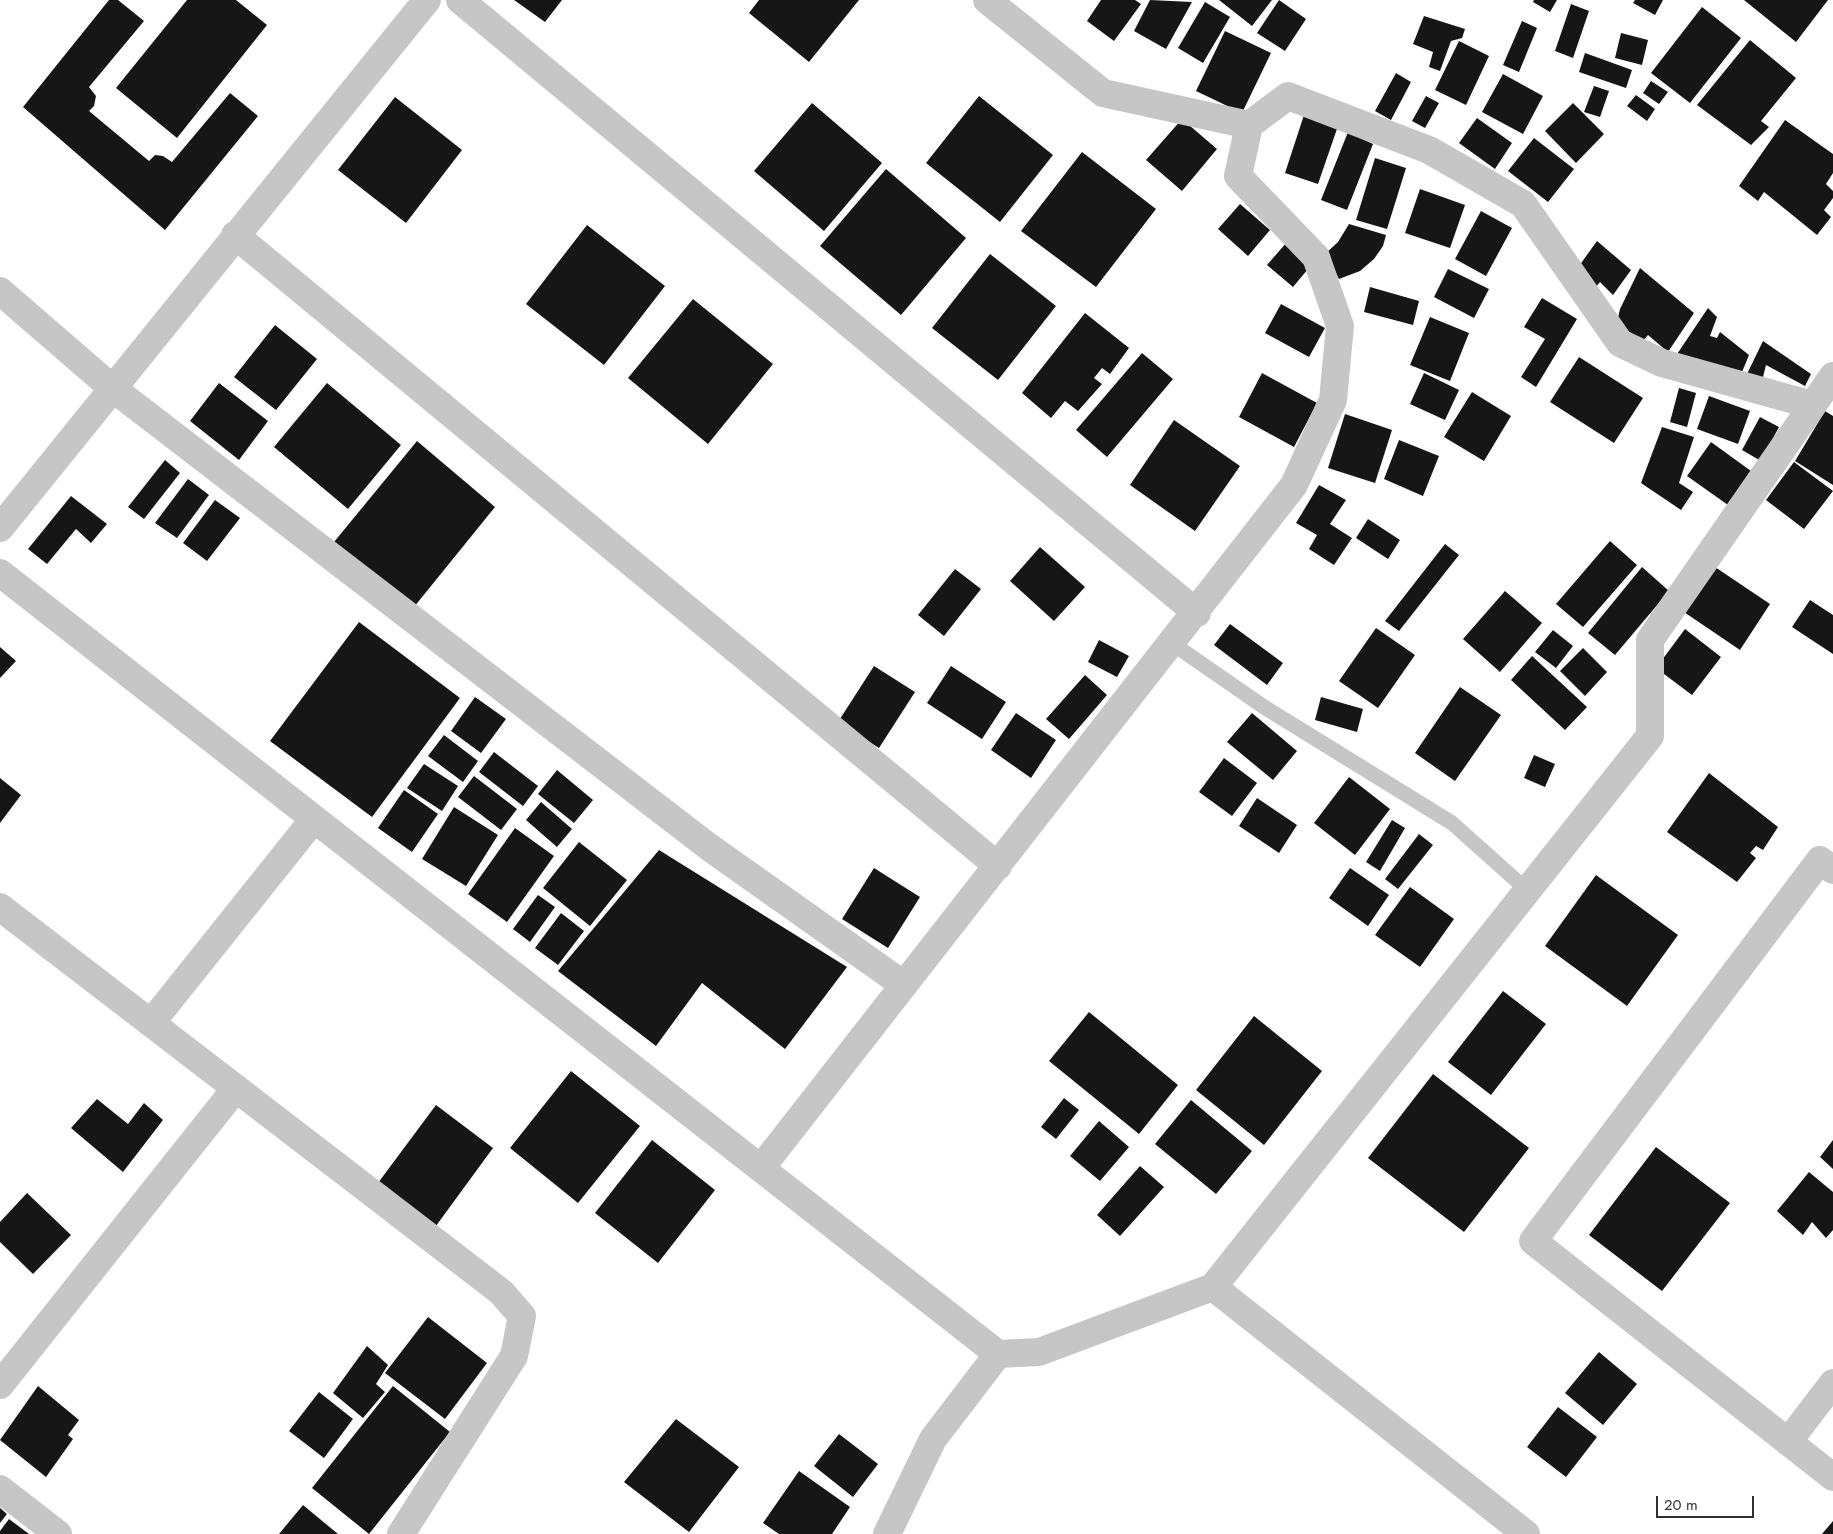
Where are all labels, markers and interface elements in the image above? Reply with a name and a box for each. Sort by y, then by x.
scale bar [1658,1486,1756,1518]
text: 20 m [1664,1494,1698,1516]

